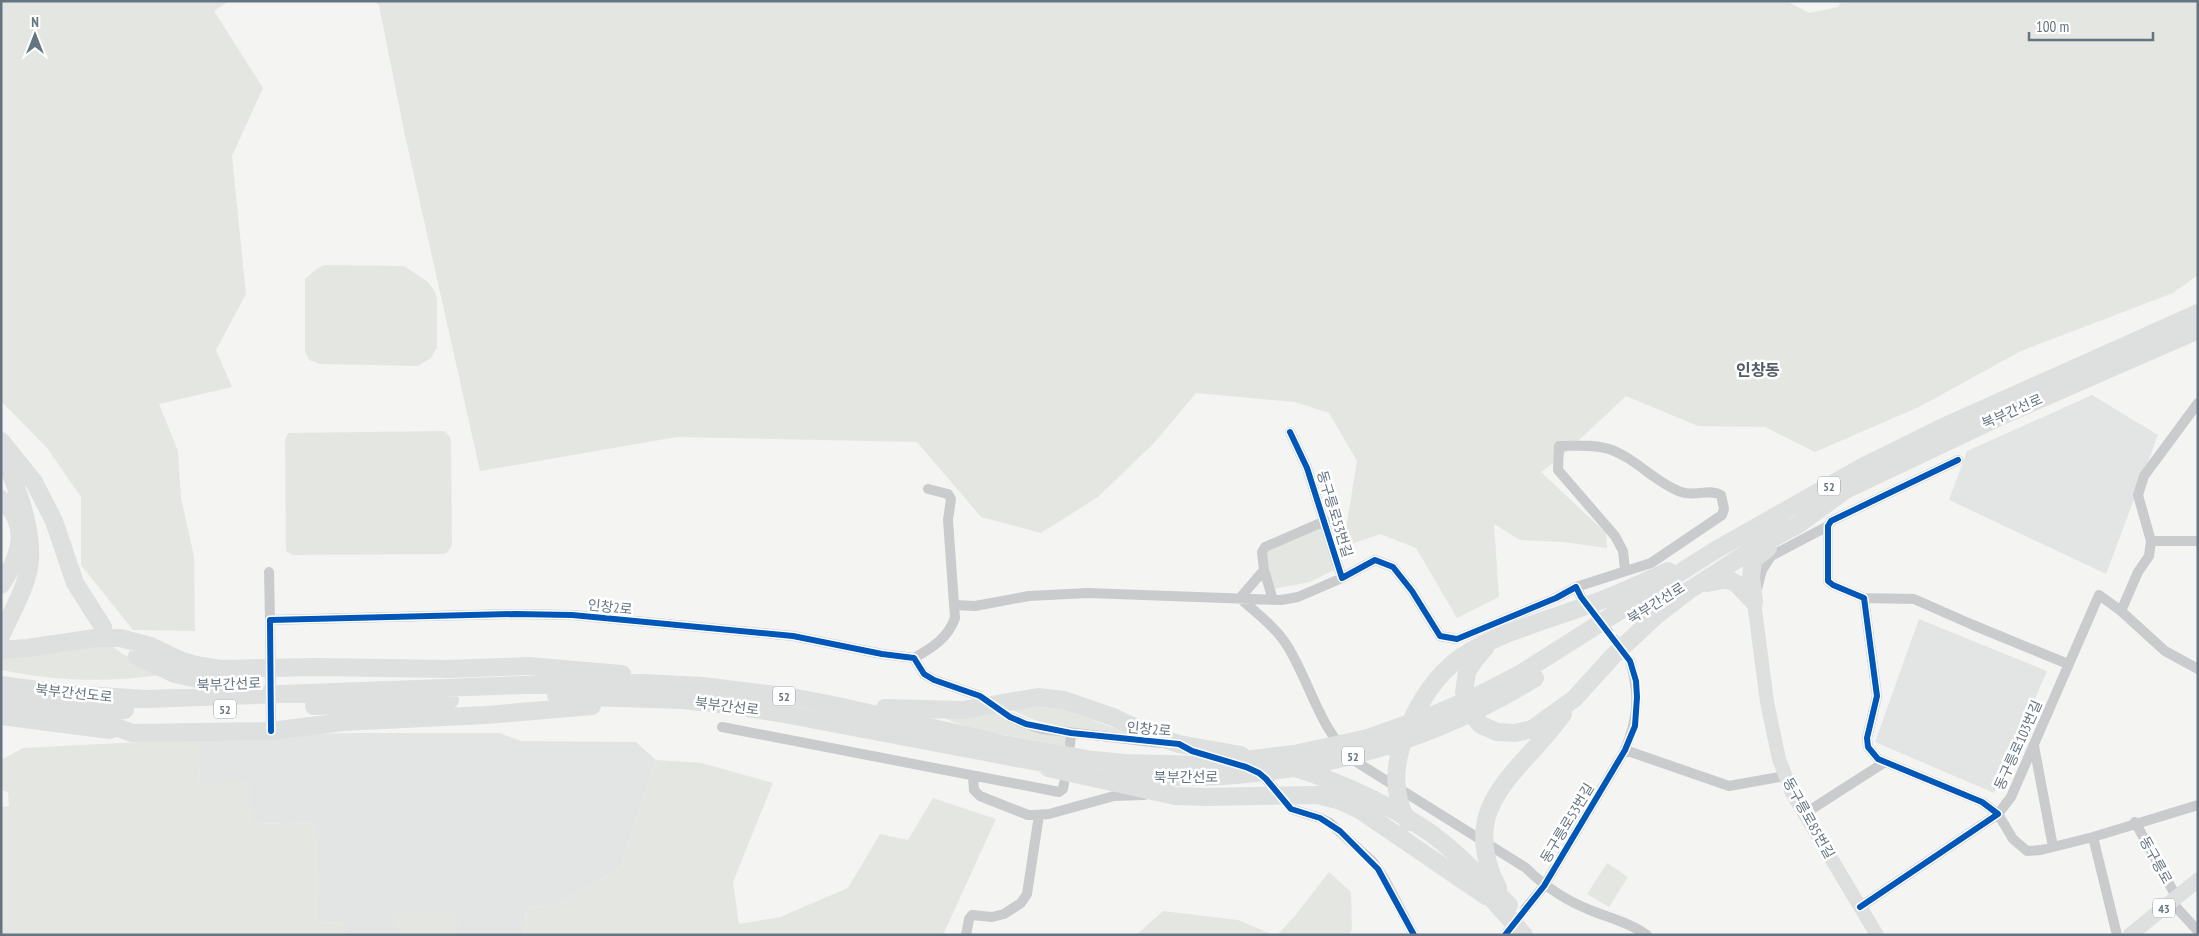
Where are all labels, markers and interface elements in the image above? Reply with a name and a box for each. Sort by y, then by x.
north arrow [10,10,60,60]
scale bar [2029,10,2153,42]
text: N [31,13,39,31]
text: 100 m [2036,17,2069,36]
district label: 인창동 [1736,360,1780,380]
street label: 북부간선로 [1979,390,2045,432]
street label: 동구릉로53번길 [1313,468,1357,560]
road number: 52 [1818,476,1840,496]
street label: 북부간선로 [1624,578,1688,628]
street label: 인창2로 [587,596,633,618]
street label: 북부간선로 [197,674,262,694]
street label: 북부간선도로 [35,680,113,706]
road number: 52 [773,686,795,706]
street label: 북부간선로 [694,693,760,719]
street label: 동구릉로103번길 [1990,697,2046,793]
road number: 52 [214,700,236,719]
street label: 인창2로 [1126,718,1172,740]
road number: 52 [1342,746,1364,766]
street label: 북부간선로 [1154,768,1218,786]
street label: 동구릉로85번길 [1779,774,1839,862]
street label: 동구릉로53번길 [1536,780,1598,866]
street label: 동구릉로 [2136,833,2176,887]
road number: 43 [2153,898,2175,918]

